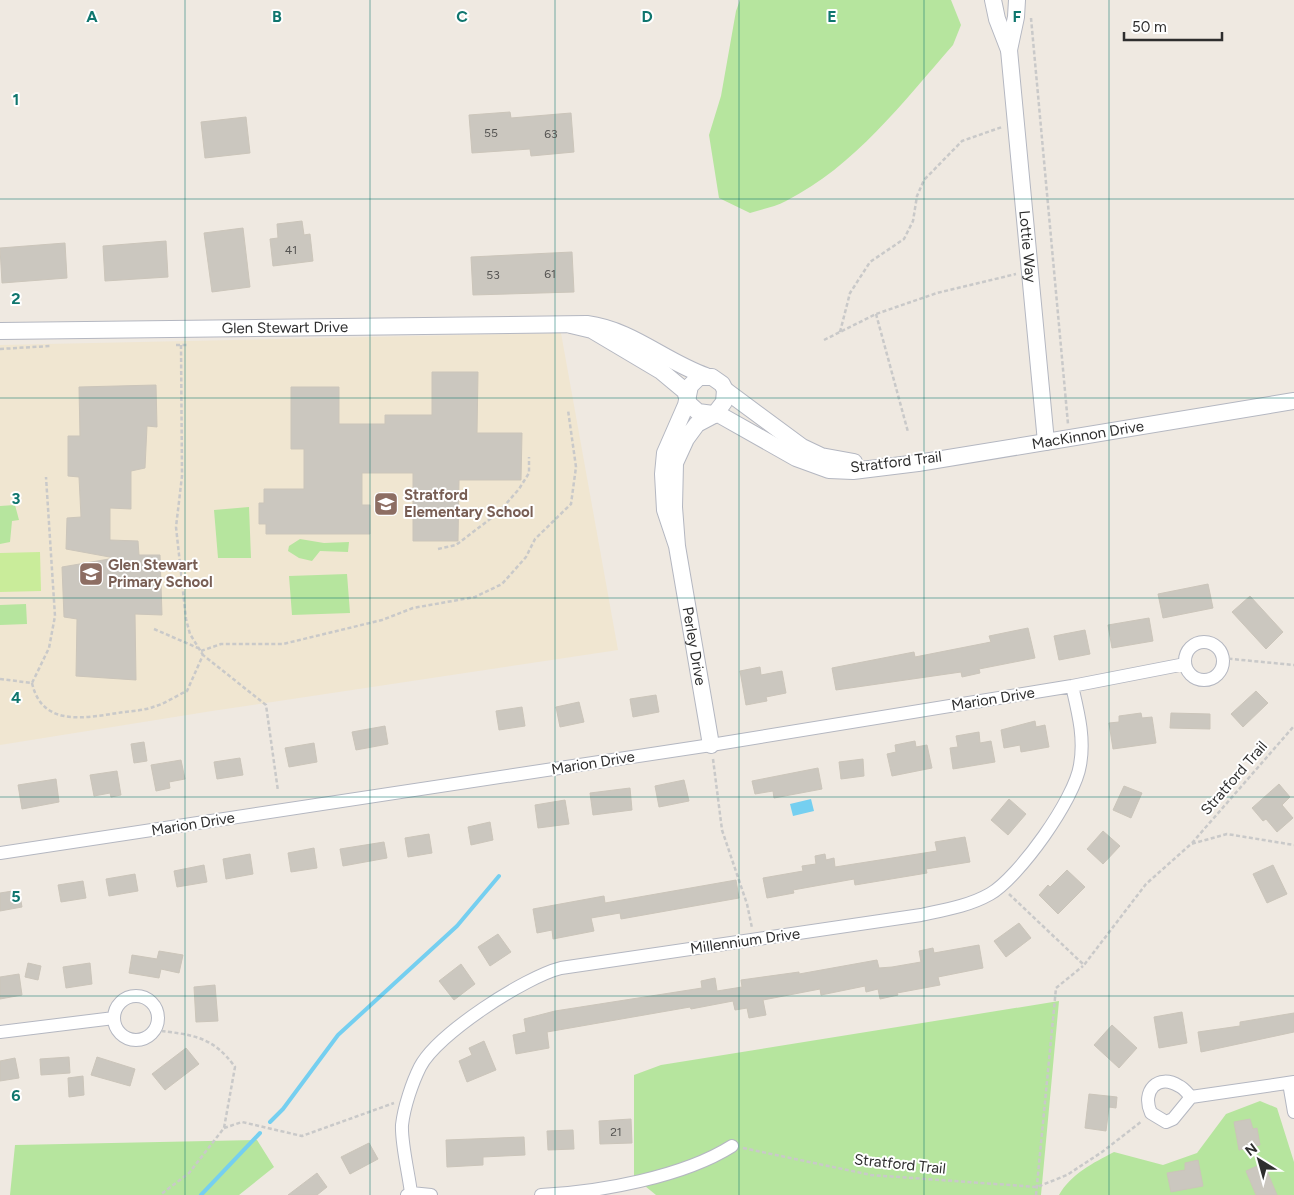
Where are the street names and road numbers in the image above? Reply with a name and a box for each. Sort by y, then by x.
street label: Lottie Way [1015,210,1040,284]
street label: Glen Stewart Drive [222,318,348,337]
street label: MacKinnon Drive [1030,417,1145,453]
street label: Stratford Trail [849,447,943,477]
street label: Perley Drive [679,606,710,687]
street label: Marion Drive [950,684,1036,714]
street label: Stratford Trail [1197,737,1271,819]
street label: Marion Drive [550,748,636,778]
street label: Marion Drive [150,809,236,839]
street label: Millennium Drive [689,924,801,958]
street label: Stratford Trail [853,1150,947,1178]

